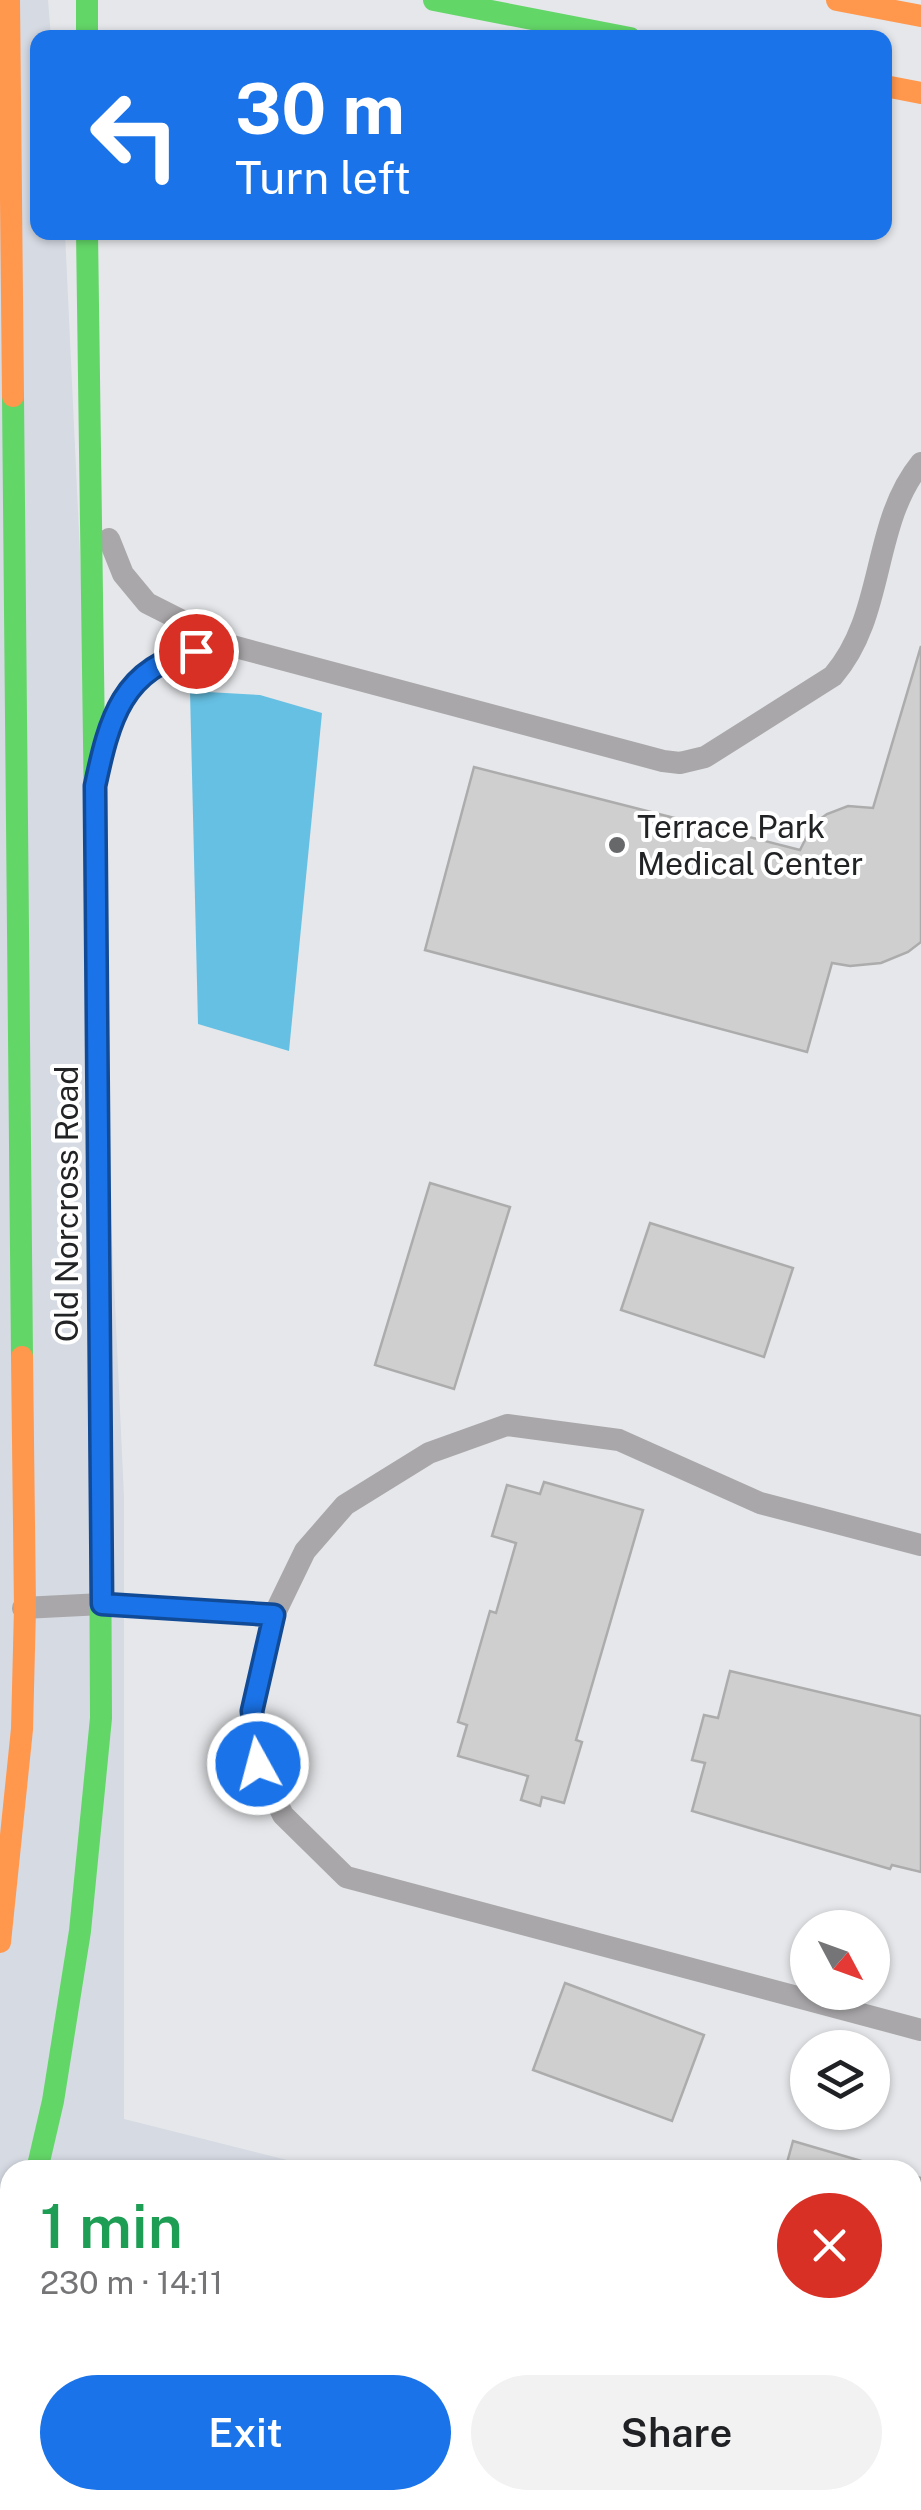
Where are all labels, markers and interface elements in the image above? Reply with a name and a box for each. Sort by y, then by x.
text: 30 m [235,67,405,150]
icon: left [70,70,200,200]
text: Turn left [235,151,411,204]
pin [154,609,239,694]
icon: arrive [169,624,224,679]
place label: Terrace Park Medical Center [637,808,863,882]
marker: Terrace Park Medical Center [606,834,628,856]
street label: Old Norcross Road [48,1066,85,1342]
position arrow [206,1712,310,1816]
north arrow [790,1910,890,2010]
map controls [790,1910,890,2130]
button: layers [790,2030,890,2130]
text: 1 min [40,2191,183,2262]
button: close [777,2193,882,2298]
text: 230 m · 14:11 [40,2264,223,2301]
button: Exit [40,2375,451,2490]
button: Share [471,2375,882,2490]

